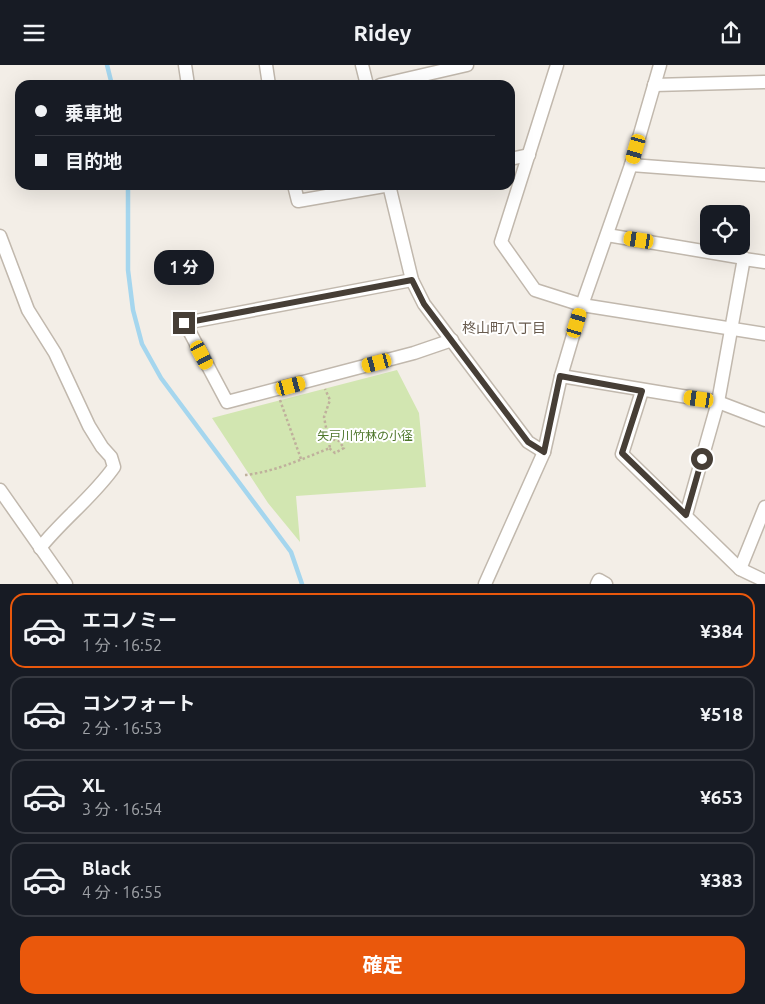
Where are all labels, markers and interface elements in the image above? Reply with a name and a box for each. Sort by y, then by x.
icon: menu [20,19,48,47]
icon: share [717,19,745,47]
text: Ridey [353,20,412,45]
text: 乗車地 [65,102,122,124]
car [624,133,647,165]
text: 目的地 [65,150,122,172]
map controls [700,205,750,255]
button: locate [700,205,750,255]
car [623,230,654,250]
callout: 1 分 [154,251,214,285]
text: 1 分 [170,258,198,276]
car [565,306,588,340]
route end [173,312,195,334]
district label: 柊山町八丁目 [462,320,546,336]
car [188,338,215,372]
car [360,352,393,374]
car [274,375,307,397]
car [683,389,714,409]
park label: 矢戸川竹林の小径 [317,429,413,442]
route start [691,448,713,470]
icon: car [22,608,67,653]
text: エコノミー [82,609,177,631]
text: ¥384 [700,620,743,642]
text: 1 分 · 16:52 [82,636,162,654]
icon: car [22,691,67,736]
text: コンフォート [82,692,195,714]
text: ¥518 [700,703,743,725]
text: 2 分 · 16:53 [82,719,162,737]
icon: car [22,774,67,819]
text: XL [82,774,105,796]
text: ¥653 [700,786,743,808]
text: 3 分 · 16:54 [82,800,162,818]
icon: car [22,857,67,902]
text: Black [82,857,131,879]
text: ¥383 [700,869,743,891]
text: 4 分 · 16:55 [82,883,162,901]
button: 確定 [20,936,745,994]

